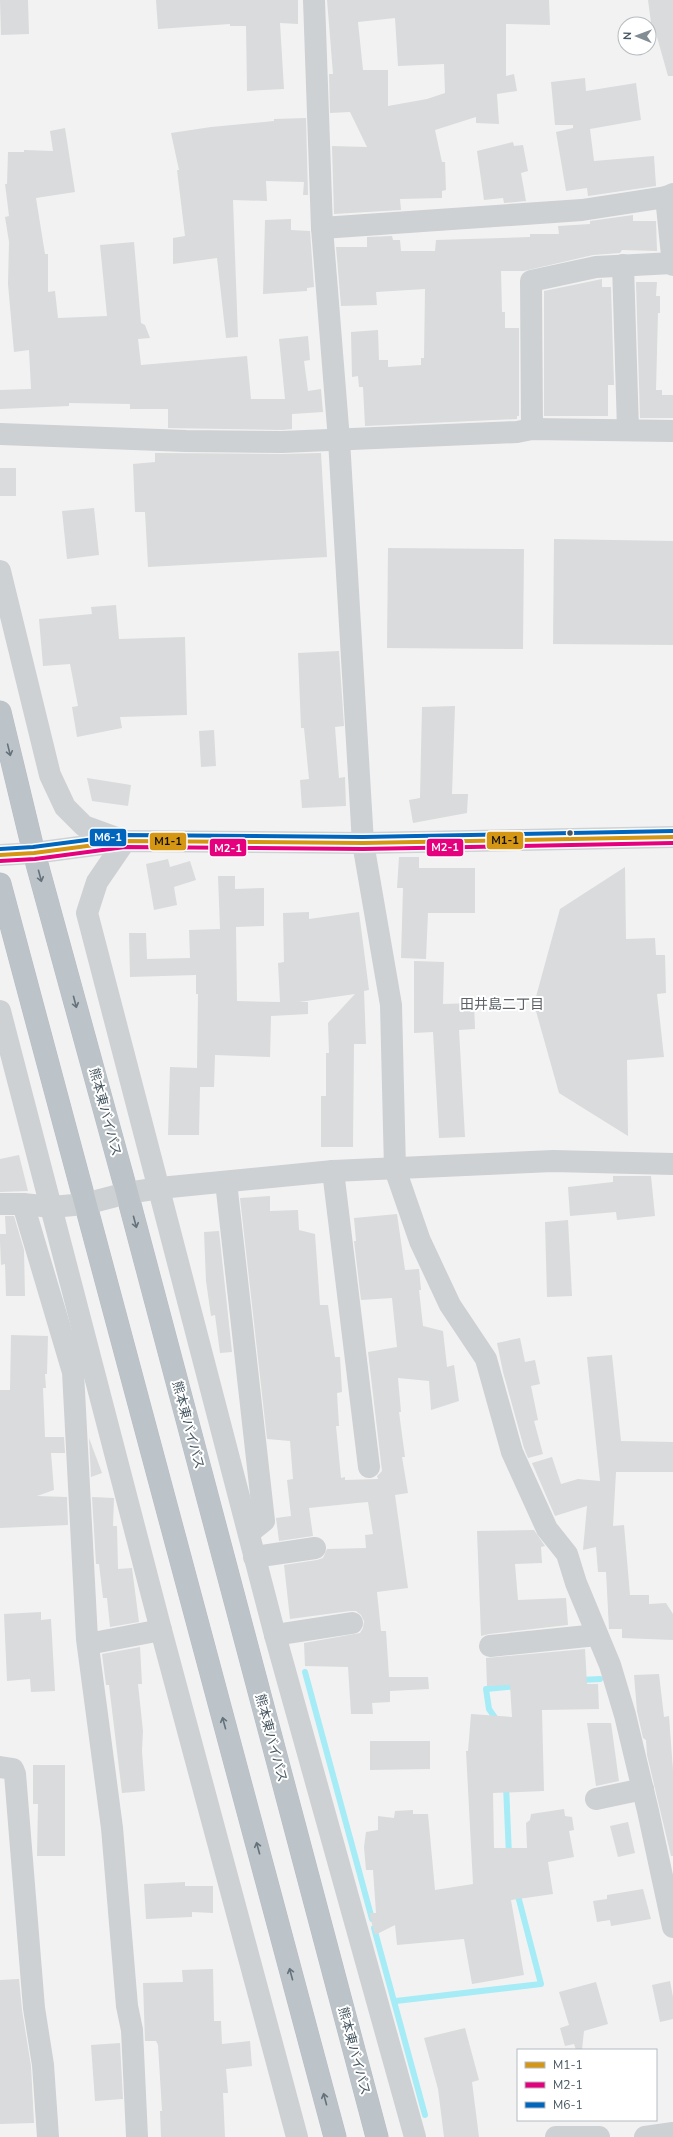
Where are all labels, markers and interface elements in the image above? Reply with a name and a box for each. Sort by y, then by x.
north arrow [617,16,657,56]
text: N [620,32,635,40]
one-way arrow [6,743,14,756]
line badge: M6-1 [89,828,127,847]
unlabelled marker [565,828,575,838]
text: M6-1 [94,830,122,845]
line badge: M1-1 [486,831,524,850]
line badge: M1-1 [149,832,187,851]
text: M1-1 [491,833,519,848]
text: M1-1 [154,834,182,849]
line badge: M2-1 [209,838,247,857]
line badge: M2-1 [426,838,464,857]
text: M2-1 [431,840,459,855]
text: M2-1 [214,841,242,856]
one-way arrow [37,870,45,883]
one-way arrow [72,995,79,1008]
district label: 田井島二丁目 [460,995,544,1014]
street label: 熊本東バイパス [85,1066,125,1158]
one-way arrow [132,1215,139,1228]
street label: 熊本東バイパス [168,1379,208,1471]
street label: 熊本東バイパス [251,1692,291,1784]
one-way arrow [220,1716,227,1729]
one-way arrow [253,1842,261,1855]
one-way arrow [287,1968,294,1981]
street label: 熊本東バイパス [334,2005,374,2097]
legend [517,2049,657,2121]
text: M1-1 [553,2057,583,2073]
text: M2-1 [553,2077,583,2093]
one-way arrow [321,2093,328,2106]
text: M6-1 [553,2097,583,2113]

